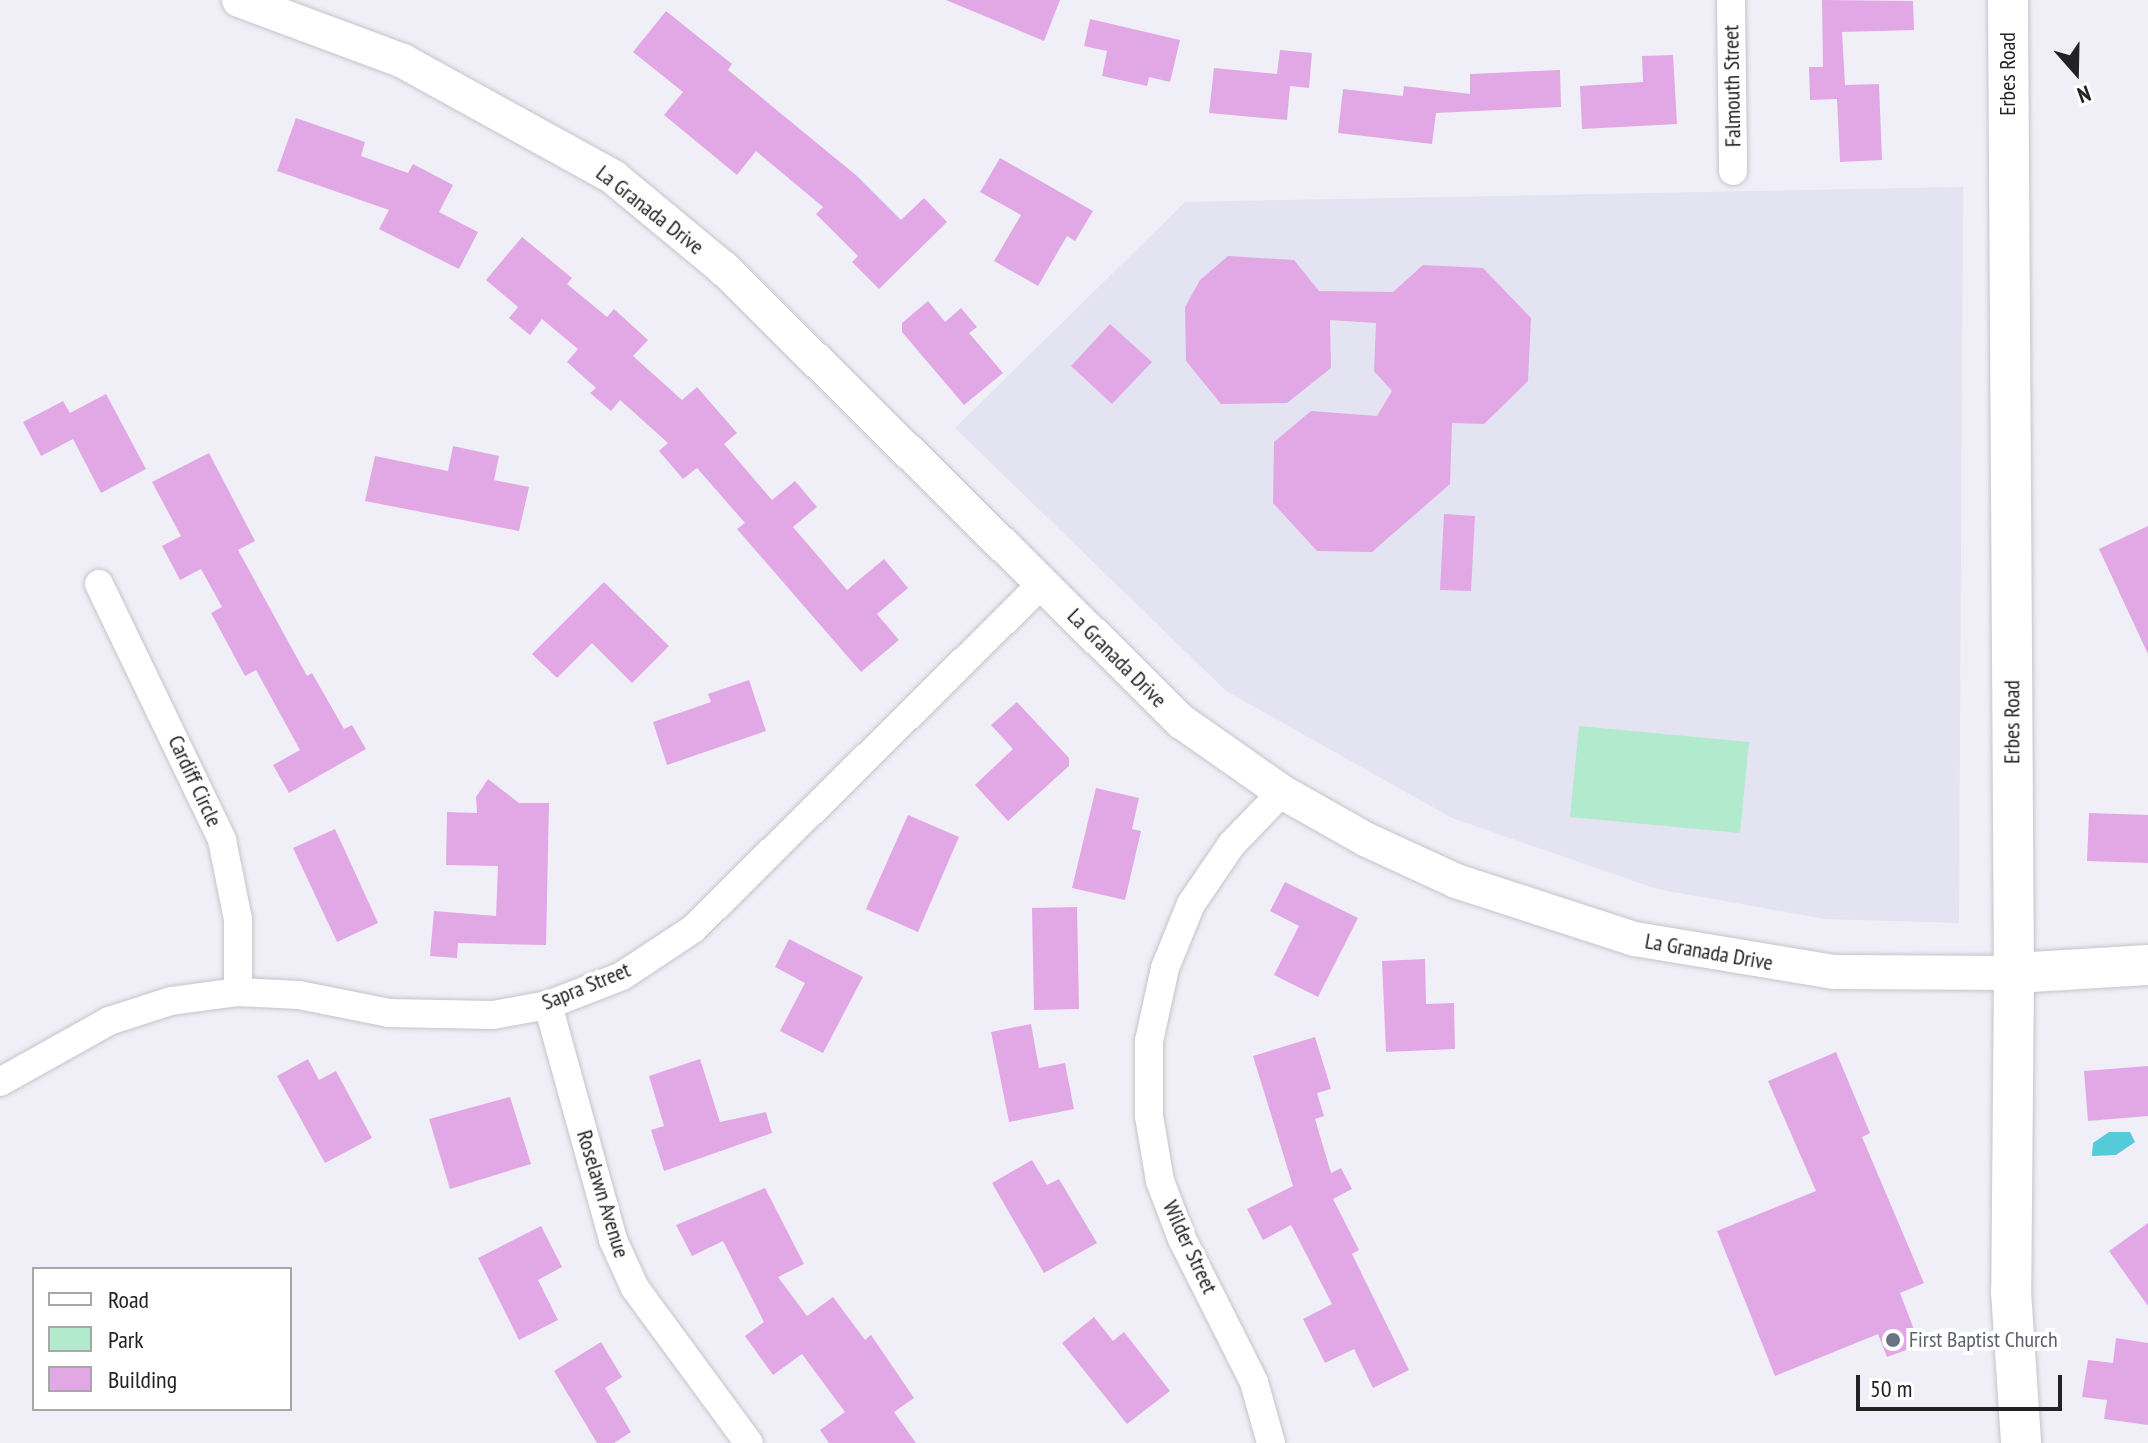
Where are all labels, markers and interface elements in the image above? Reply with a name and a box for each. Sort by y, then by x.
street label: Falmouth Street [1718,25,1746,147]
street label: Erbes Road [1995,32,2021,116]
north arrow [2036,32,2116,112]
text: N [2074,79,2095,110]
street label: La Granada Drive [591,160,709,260]
street label: La Granada Drive [1062,603,1172,713]
street label: Erbes Road [1999,680,2025,764]
street label: Cardiff Circle [162,731,228,831]
street label: La Granada Drive [1643,928,1775,976]
street label: Sapra Street [538,956,634,1016]
street label: Roselawn Avenue [571,1127,635,1261]
street label: Wilder Street [1157,1196,1223,1298]
legend [32,1267,292,1411]
text: Road [108,1284,149,1315]
text: Park [108,1324,144,1355]
place label: First Baptist Church [1909,1327,2058,1353]
marker: First Baptist Church [1884,1331,1902,1349]
scale bar [1860,1359,2066,1409]
text: Building [108,1364,177,1395]
text: 50 m [1870,1373,1912,1404]

